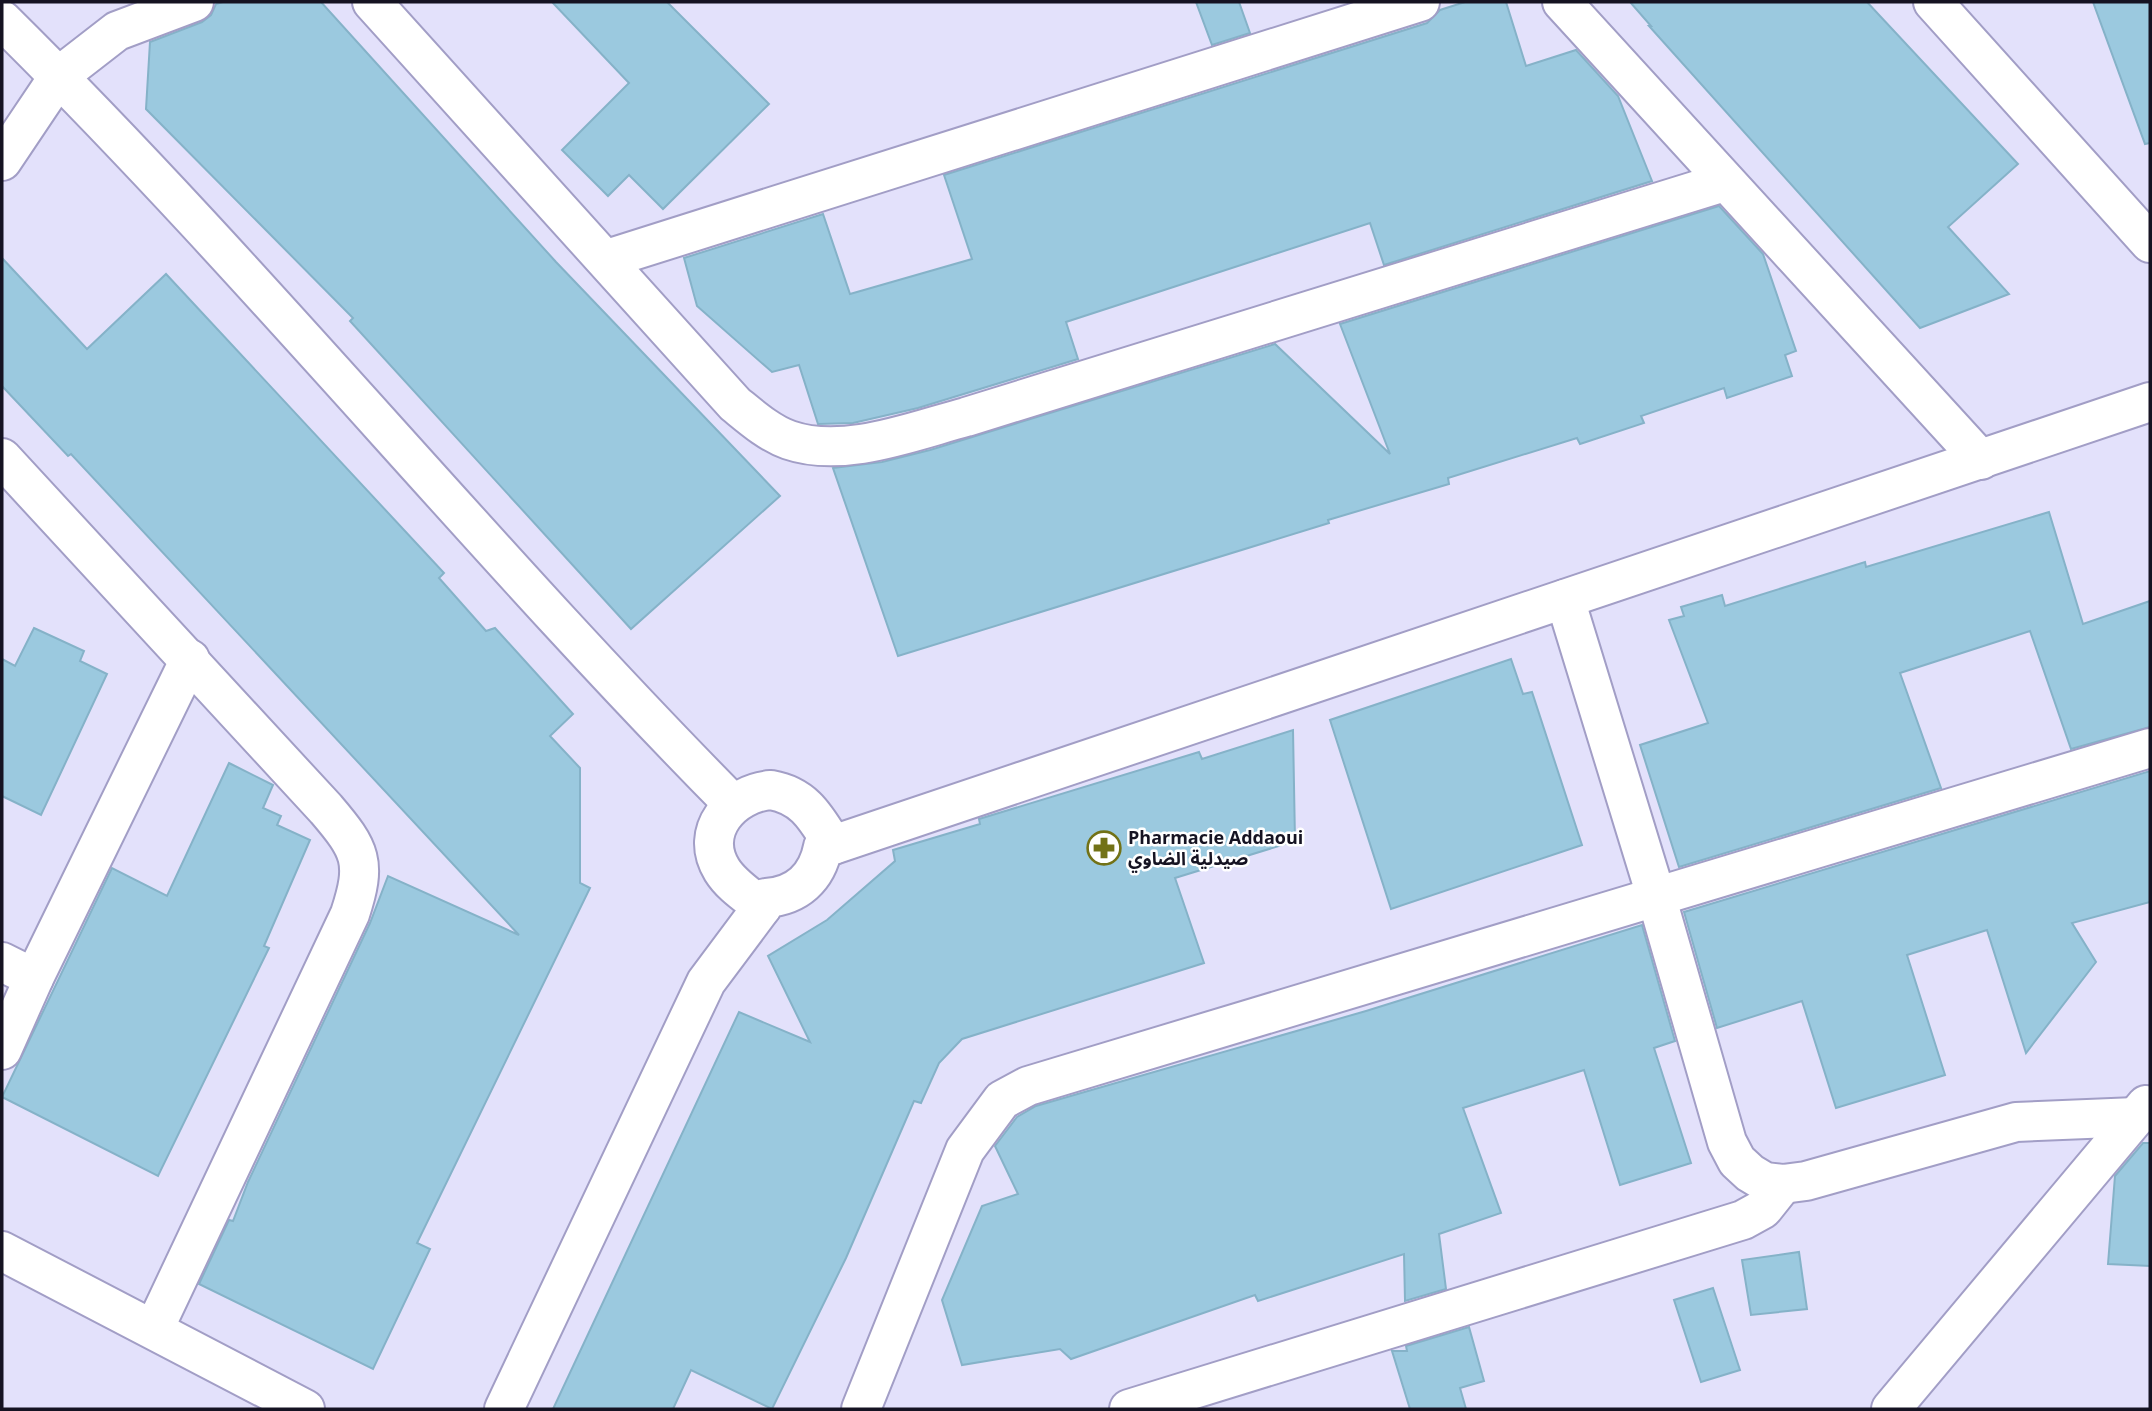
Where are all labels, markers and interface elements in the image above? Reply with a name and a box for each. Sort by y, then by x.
place label: Pharmacie Addaoui صيدلية الضاوي [1128,819,1303,878]
pharmacy icon: Pharmacie Addaoui صيدلية الضاوي [1085,829,1123,867]

